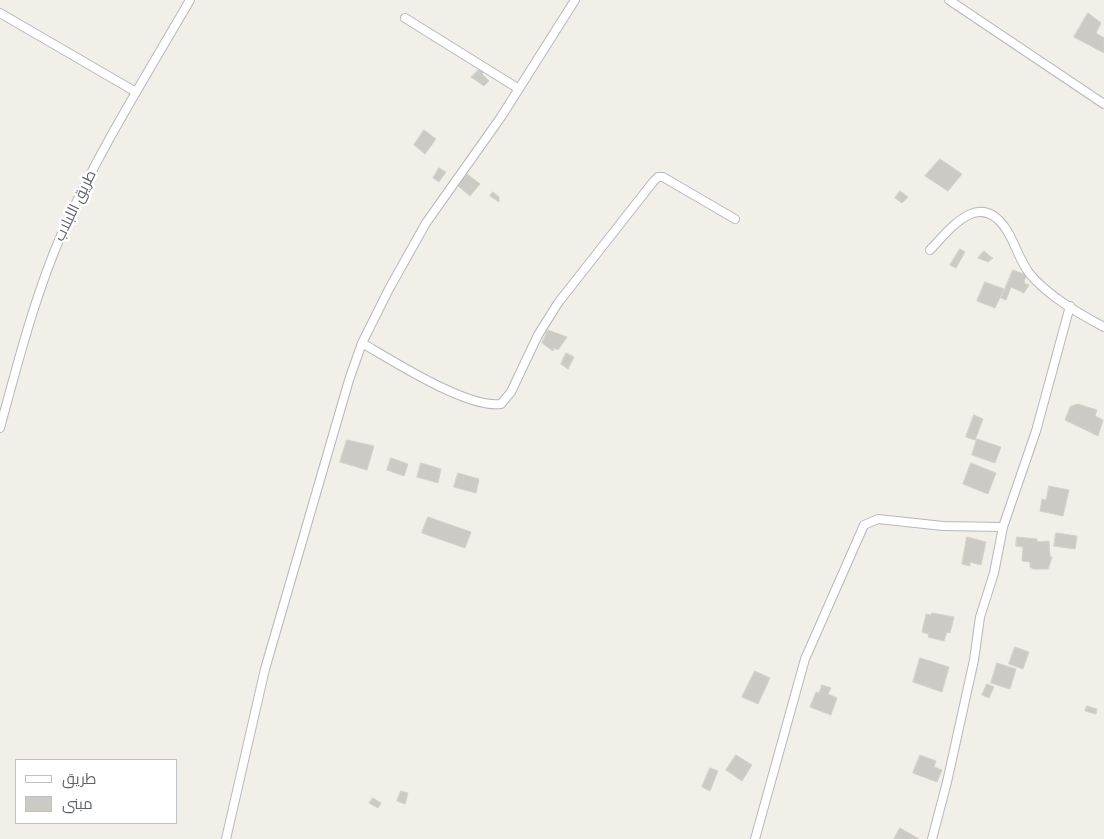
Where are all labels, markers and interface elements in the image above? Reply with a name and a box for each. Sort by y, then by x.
street label: طريق اللبلاب [51,168,101,244]
legend [15,759,178,824]
text: طريق [62,770,96,788]
text: مبنى [62,795,93,813]

